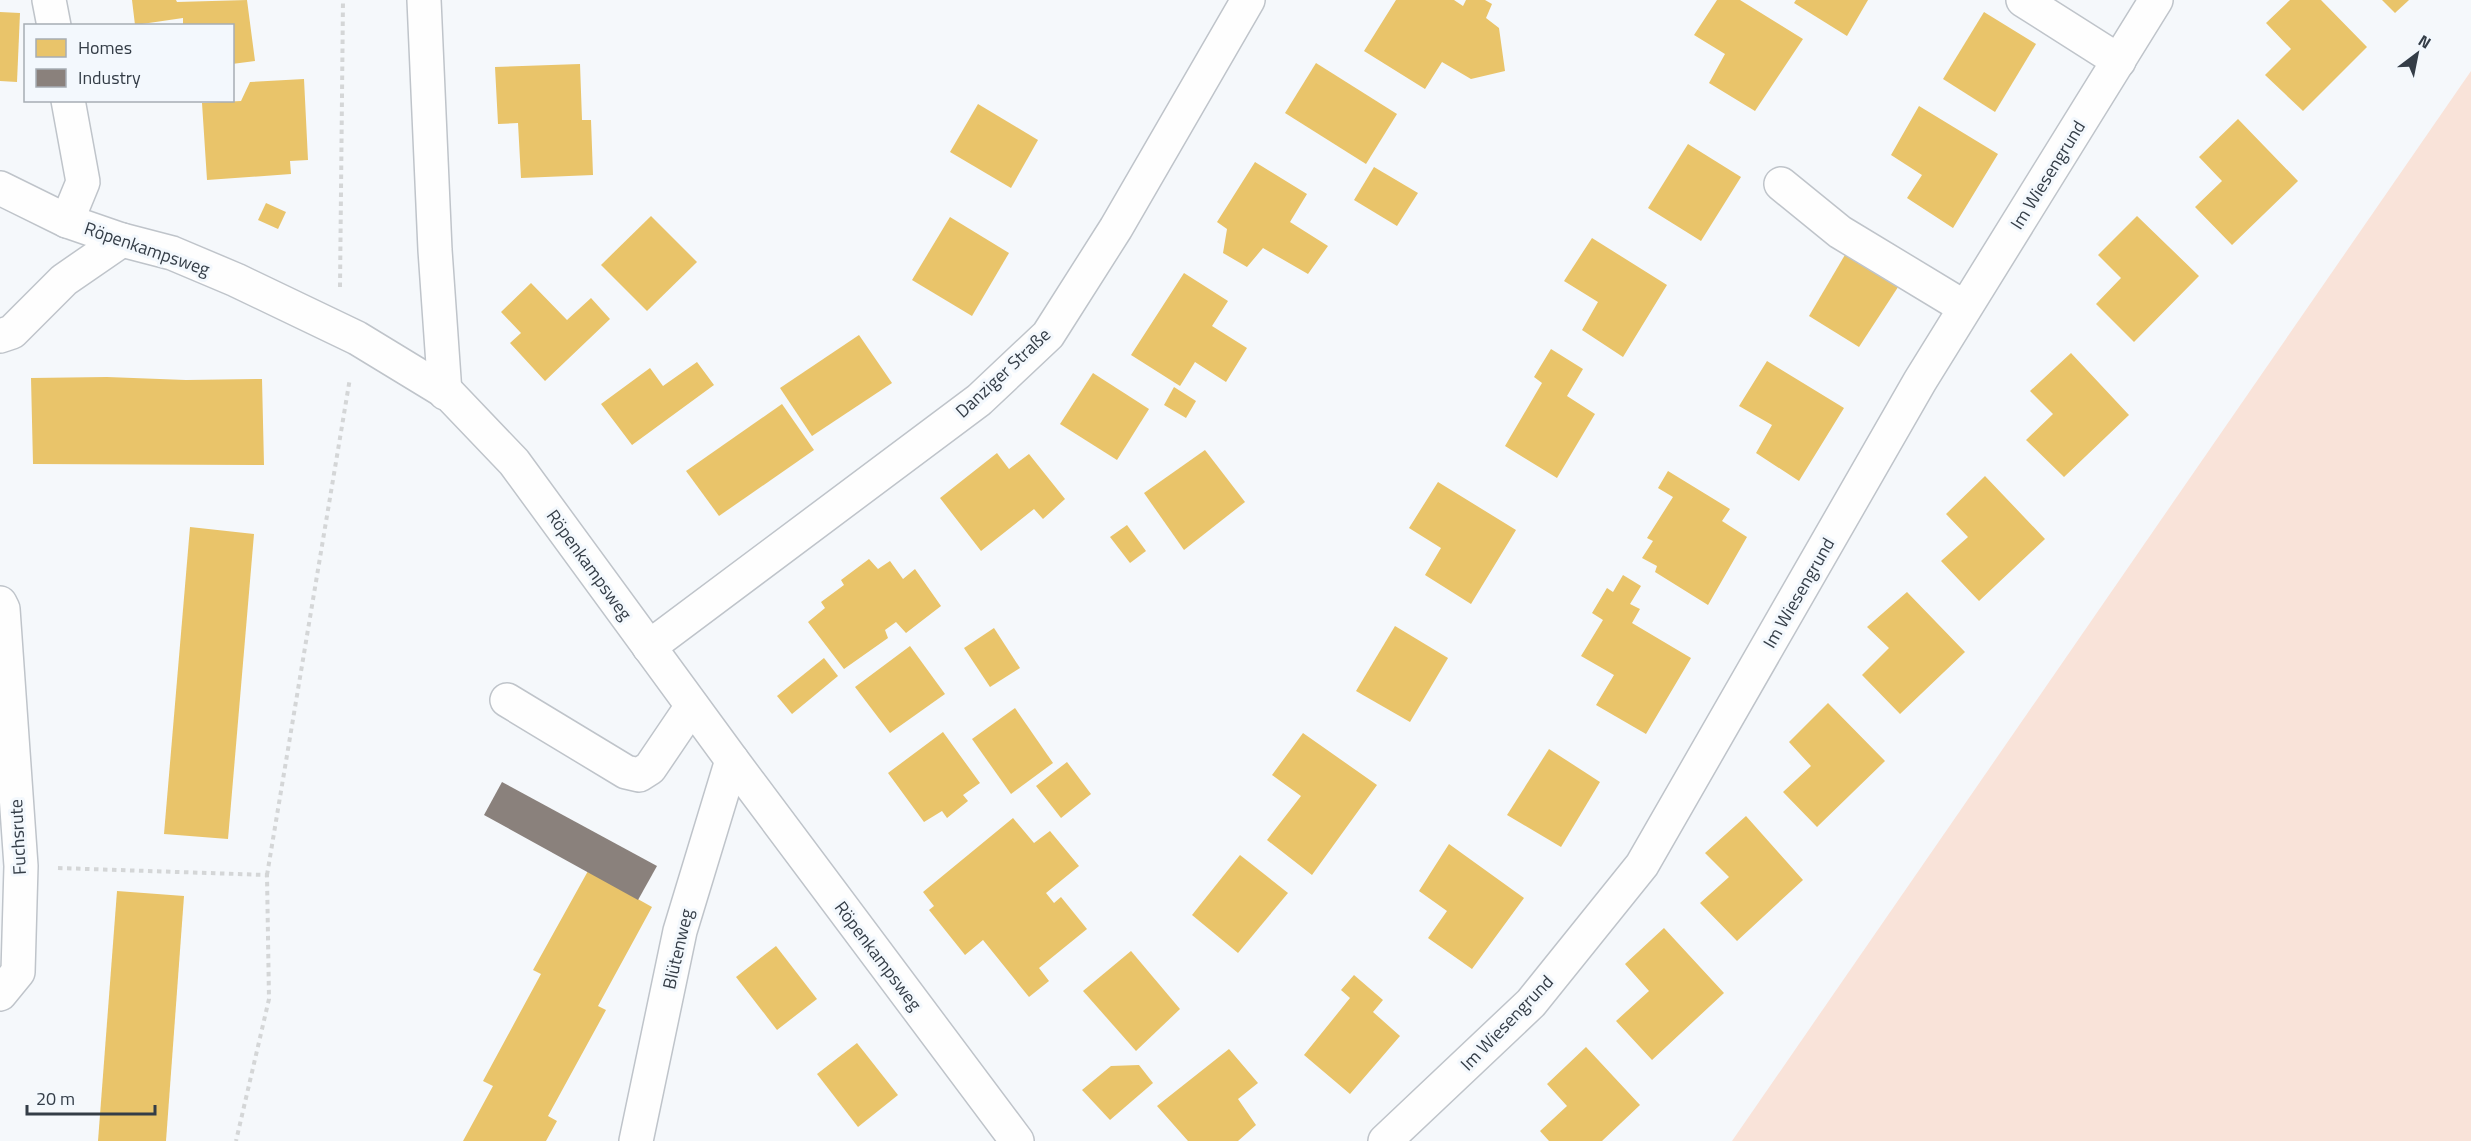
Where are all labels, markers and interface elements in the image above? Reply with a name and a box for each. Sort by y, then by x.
legend [24,24,234,102]
north arrow [2387,24,2447,84]
text: N [2414,28,2436,54]
text: Homes [78,34,132,61]
text: Industry [78,64,141,91]
street label: Im Wiesengrund [2003,115,2092,234]
street label: Röpenkampsweg [81,214,214,283]
street label: Danziger Straße [949,321,1056,424]
street label: Röpenkampsweg [540,504,639,626]
street label: Im Wiesengrund [1756,532,1841,653]
street label: Fuchsrute [2,798,33,876]
street label: Röpenkampsweg [828,895,929,1016]
street label: Blütenweg [655,906,700,992]
street label: Im Wiesengrund [1454,969,1559,1077]
scale bar [27,1078,154,1116]
text: 20 m [36,1085,75,1112]

